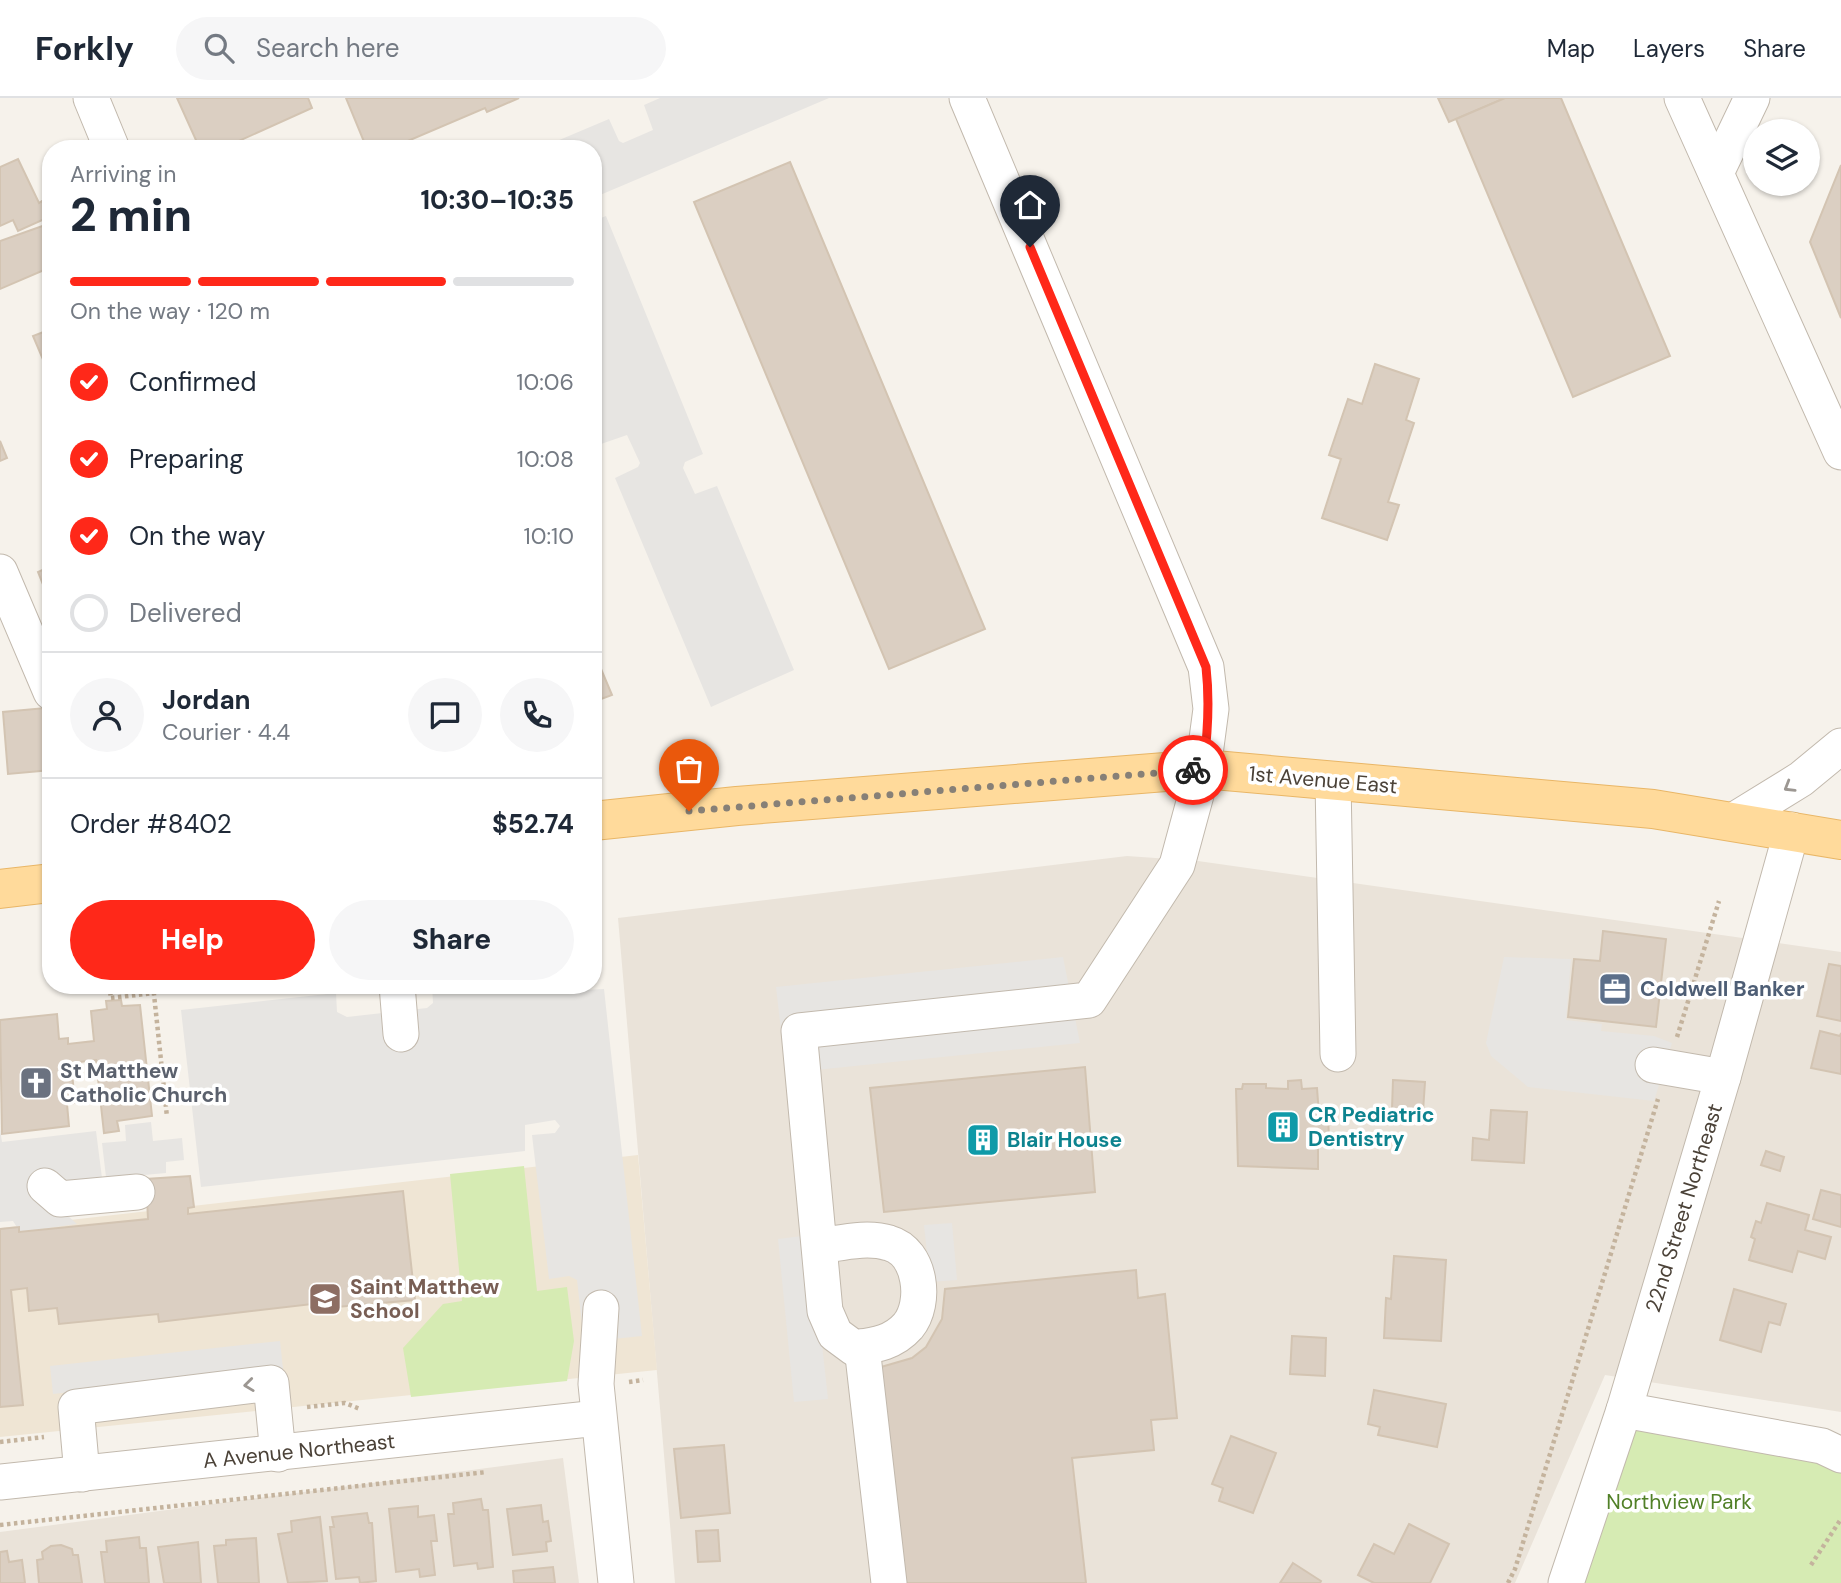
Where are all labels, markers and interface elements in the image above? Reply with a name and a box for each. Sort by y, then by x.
search box [176,17,666,80]
text: Forkly [35,27,134,70]
icon: search [200,29,238,67]
text: Search here [256,31,399,65]
text: Map [1547,33,1595,64]
text: Layers [1633,33,1705,64]
text: Share [1743,33,1806,64]
map controls [1743,119,1820,196]
button: layers [1743,119,1820,196]
text: Arriving in [70,159,176,189]
pin [1000,175,1060,247]
text: 10:30–10:35 [420,183,574,217]
text: 2 min [70,185,192,245]
icon: home [1011,186,1049,224]
text: On the way · 120 m [70,296,270,326]
icon: check [70,363,108,401]
text: Confirmed [129,365,256,399]
text: 10:06 [516,367,574,397]
icon: check [70,440,108,478]
text: Preparing [129,442,244,476]
text: 10:08 [517,444,574,474]
icon: check [70,517,108,555]
text: On the way [129,519,265,553]
text: 10:10 [524,521,574,551]
text: Delivered [129,596,242,630]
button: person [70,678,144,752]
button: chat [408,678,482,752]
button: phone [500,678,574,752]
text: Jordan [162,683,251,717]
text: Courier · 4.4 [162,717,290,747]
courier [1158,735,1228,805]
pin [659,739,719,811]
icon: bag [670,750,708,788]
icon: bike [1174,751,1212,789]
street label: 1st Avenue East [1248,760,1398,800]
one-way arrow [1784,778,1797,791]
text: Order #8402 [70,807,232,841]
text: $52.74 [492,807,574,841]
button: Help [70,900,315,980]
button: Share [329,900,574,980]
office icon: Coldwell Banker [1596,970,1634,1008]
place label: Coldwell Banker [1640,975,1805,1003]
place label: St Matthew Catholic Church [60,1057,227,1109]
church icon: St Matthew Catholic Church [17,1064,55,1102]
street label: 22nd Street Northeast [1639,1100,1729,1316]
place label: CR Pediatric Dentistry [1308,1101,1435,1153]
building icon: CR Pediatric Dentistry [1264,1108,1302,1146]
building icon: Blair House [964,1121,1002,1159]
place label: Blair House [1007,1126,1122,1154]
place label: Saint Matthew School [350,1273,499,1325]
school or university icon: Saint Matthew School [306,1280,344,1318]
one-way arrow [243,1378,255,1393]
street label: A Avenue Northeast [201,1427,397,1475]
park label: Northview Park [1606,1488,1752,1516]

